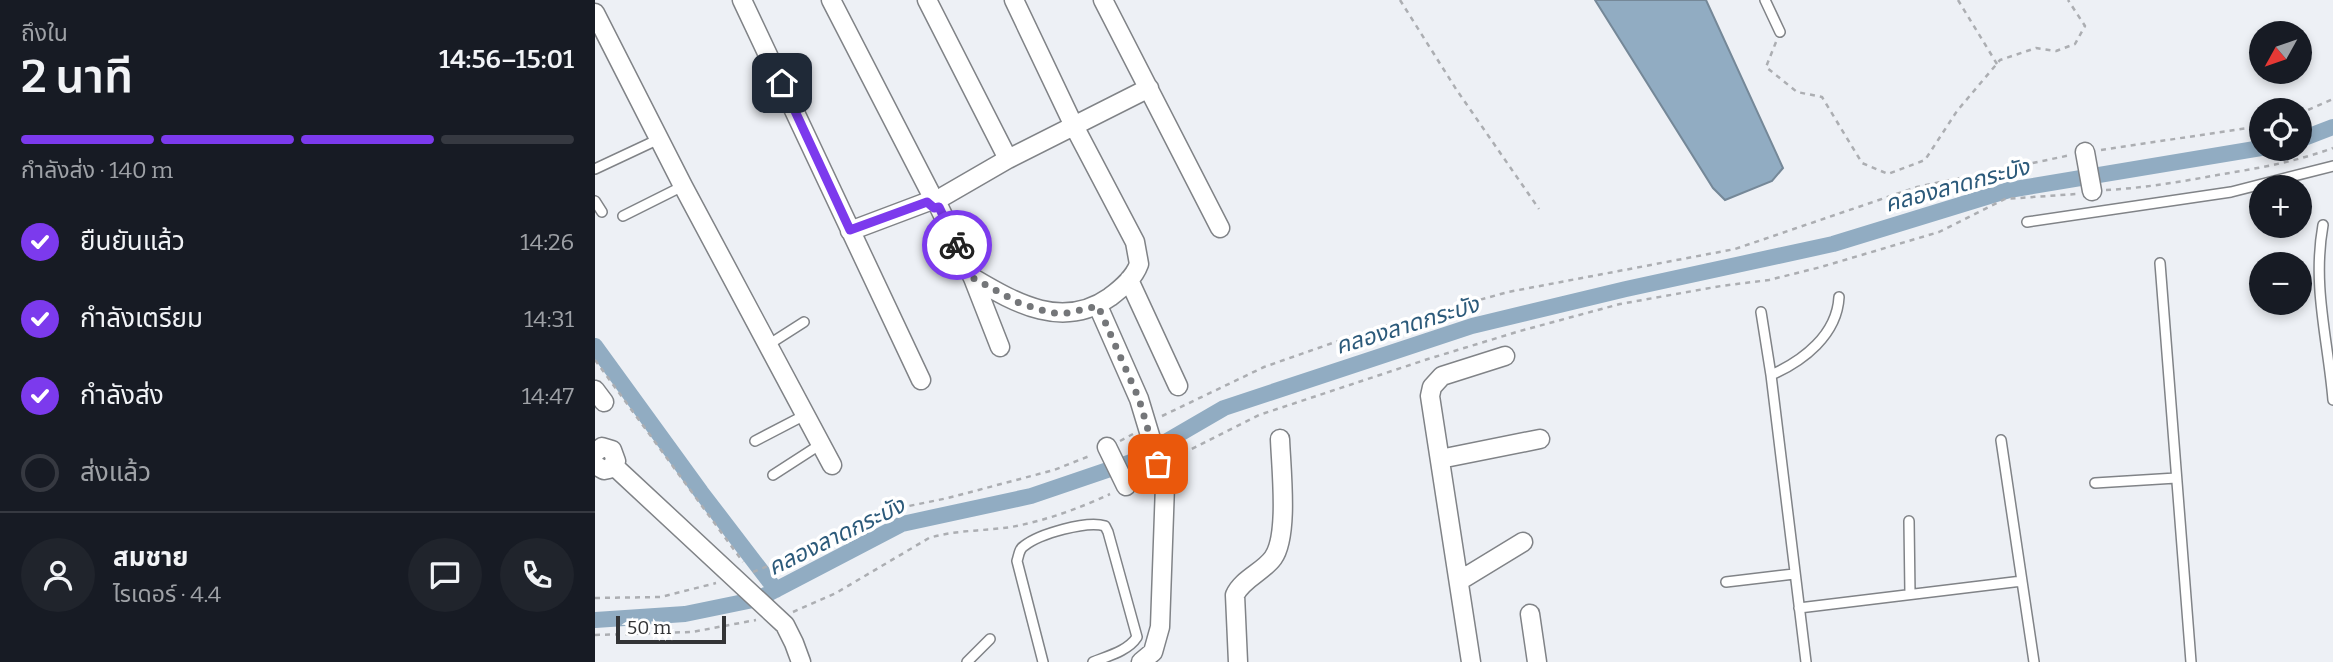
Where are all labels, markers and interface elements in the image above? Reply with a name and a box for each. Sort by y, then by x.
text: ถึงใน [21,19,68,47]
north arrow [2249,21,2312,84]
map controls [2249,21,2312,315]
text: 14:56–15:01 [439,44,574,75]
text: 2 นาที [21,49,133,104]
pin [752,53,812,113]
icon: home [763,64,801,102]
button: locate [2249,98,2312,161]
water label: คลองลาดกระบัง [1882,152,2034,218]
text: กำลังส่ง · 140 m [21,156,173,184]
button: + [2249,175,2312,238]
courier [922,210,992,280]
icon: check [21,223,59,261]
text: ยืนยันแล้ว [80,226,185,257]
icon: bike [938,226,976,264]
text: 14:26 [520,228,574,256]
button: − [2249,252,2312,315]
water label: คลองลาดกระบัง [1332,289,1484,360]
icon: check [21,300,59,338]
text: กำลังเตรียม [80,303,203,334]
text: 14:31 [524,305,574,333]
icon: check [21,377,59,415]
text: กำลังส่ง [80,380,164,411]
text: 14:47 [522,382,574,410]
pin [1128,434,1188,494]
icon: bag [1139,445,1177,483]
text: ส่งแล้ว [80,457,151,488]
water label: คลองลาดกระบัง [763,490,910,581]
button: person [21,538,95,612]
button: chat [408,538,482,612]
button: phone [500,538,574,612]
text: สมชาย [113,542,189,573]
text: ไรเดอร์ · 4.4 [113,580,221,608]
scale bar [616,613,726,645]
text: 50 m [627,616,671,639]

